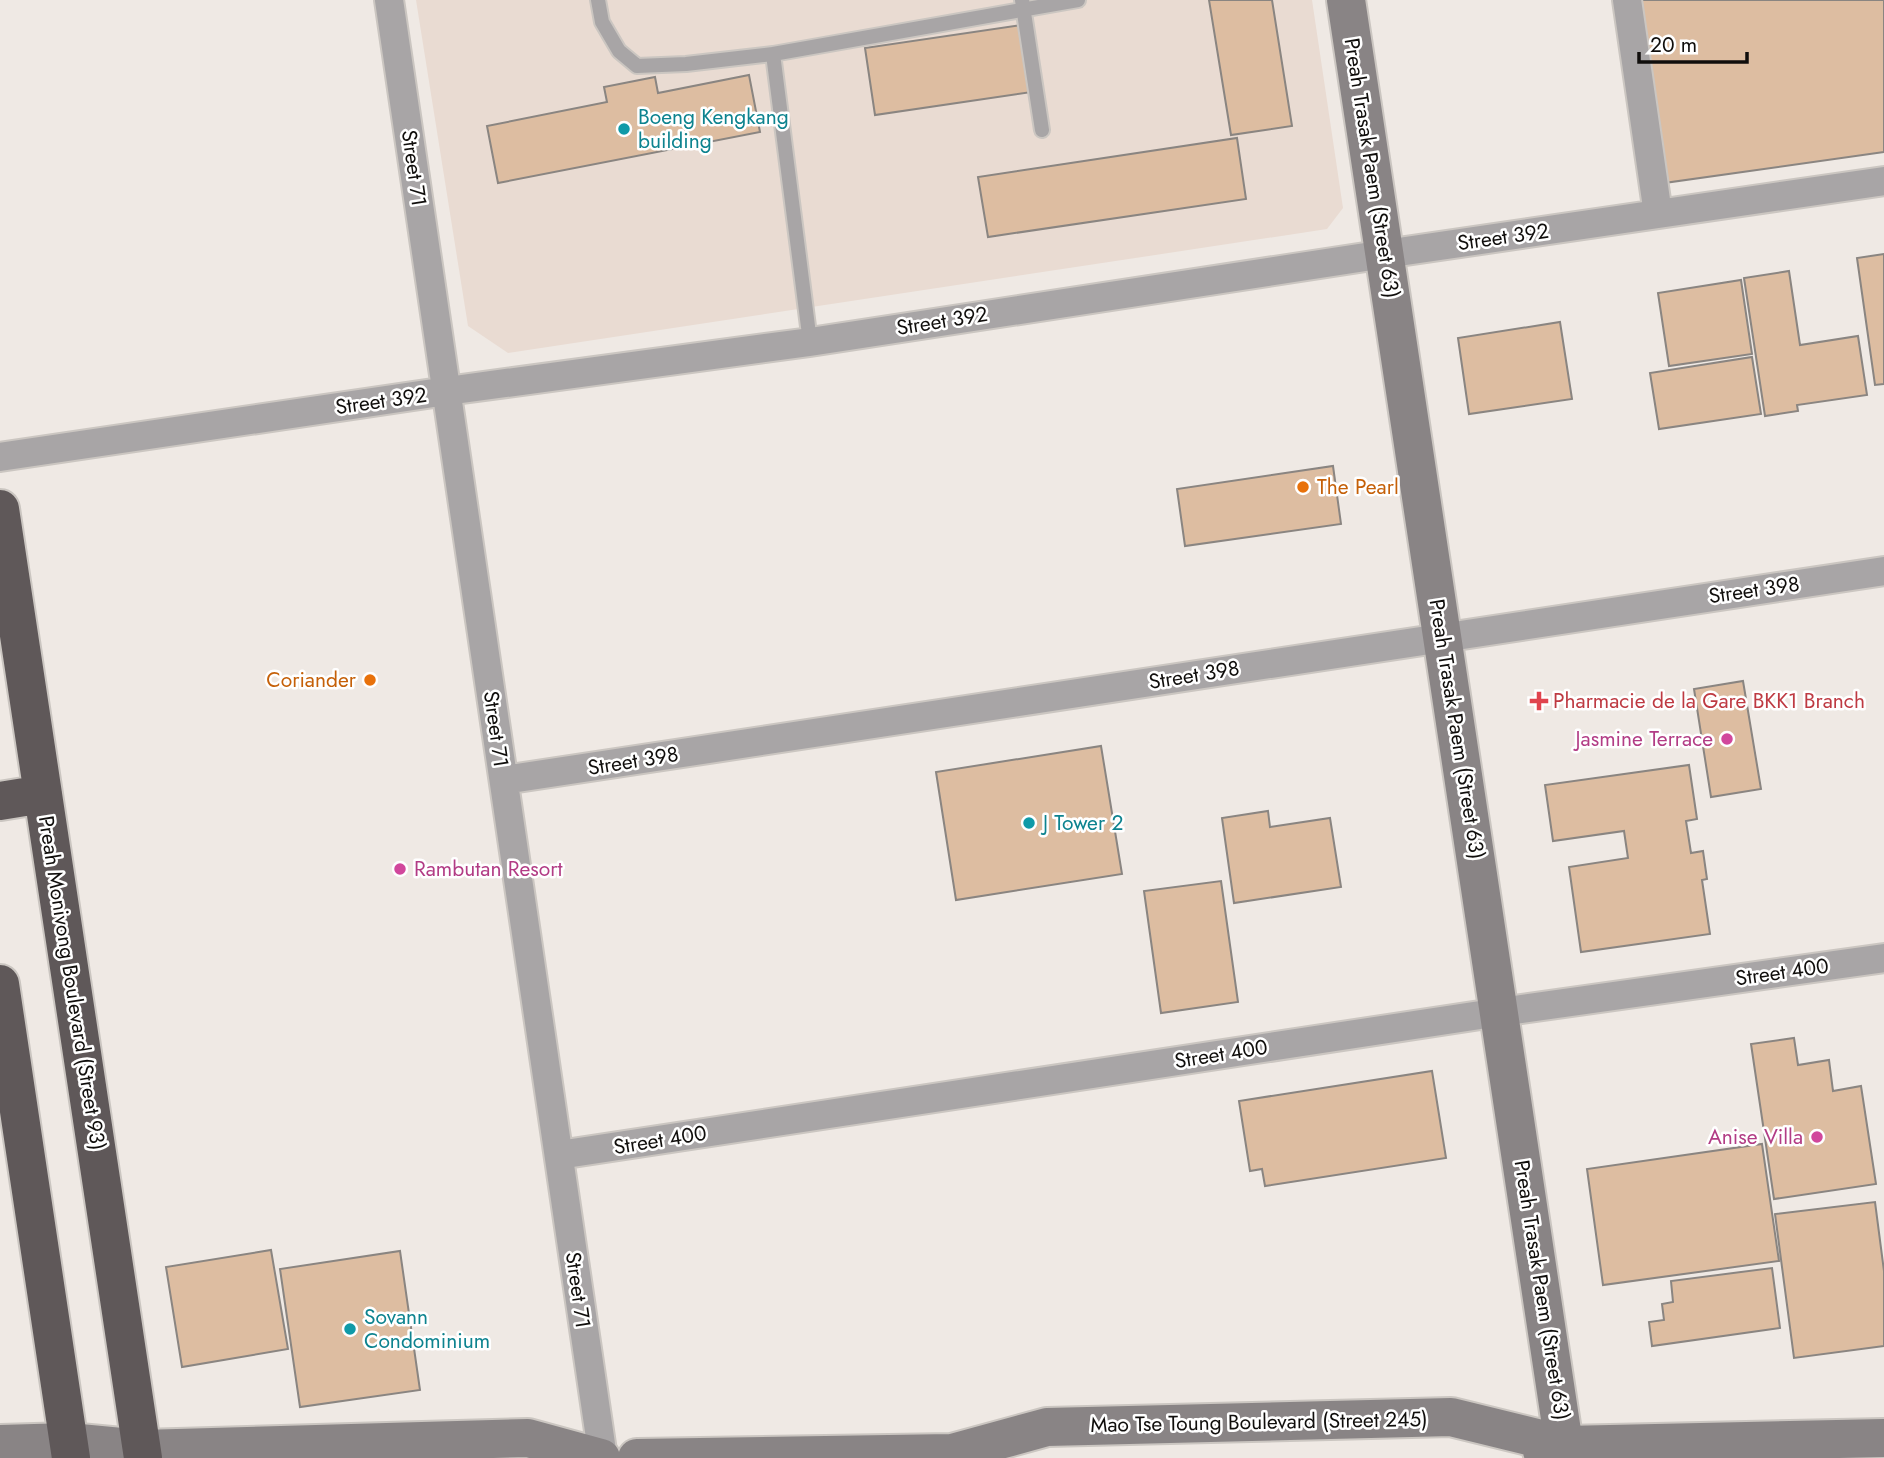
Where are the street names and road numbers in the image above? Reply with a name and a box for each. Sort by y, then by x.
street label: Preah Trasak Paem (Street 63) [1337,36,1407,300]
street label: Street 71 [394,128,434,208]
street label: Street 392 [1455,216,1551,258]
street label: Street 392 [894,299,990,343]
street label: Street 392 [333,380,429,422]
street label: Street 398 [1707,569,1801,611]
street label: Preah Trasak Paem (Street 63) [1422,597,1492,861]
street label: Street 398 [1146,653,1242,697]
street label: Street 71 [476,689,516,769]
street label: Street 398 [585,739,681,783]
street label: Preah Monivong Boulevard (Street 93) [31,814,113,1152]
street label: Street 400 [1733,951,1831,993]
street label: Street 400 [1172,1032,1270,1076]
street label: Street 400 [611,1118,709,1162]
street label: Preah Trasak Paem (Street 63) [1507,1158,1577,1422]
street label: Street 71 [558,1250,598,1330]
street label: Mao Tse Toung Boulevard (Street 245) [1090,1404,1428,1440]

